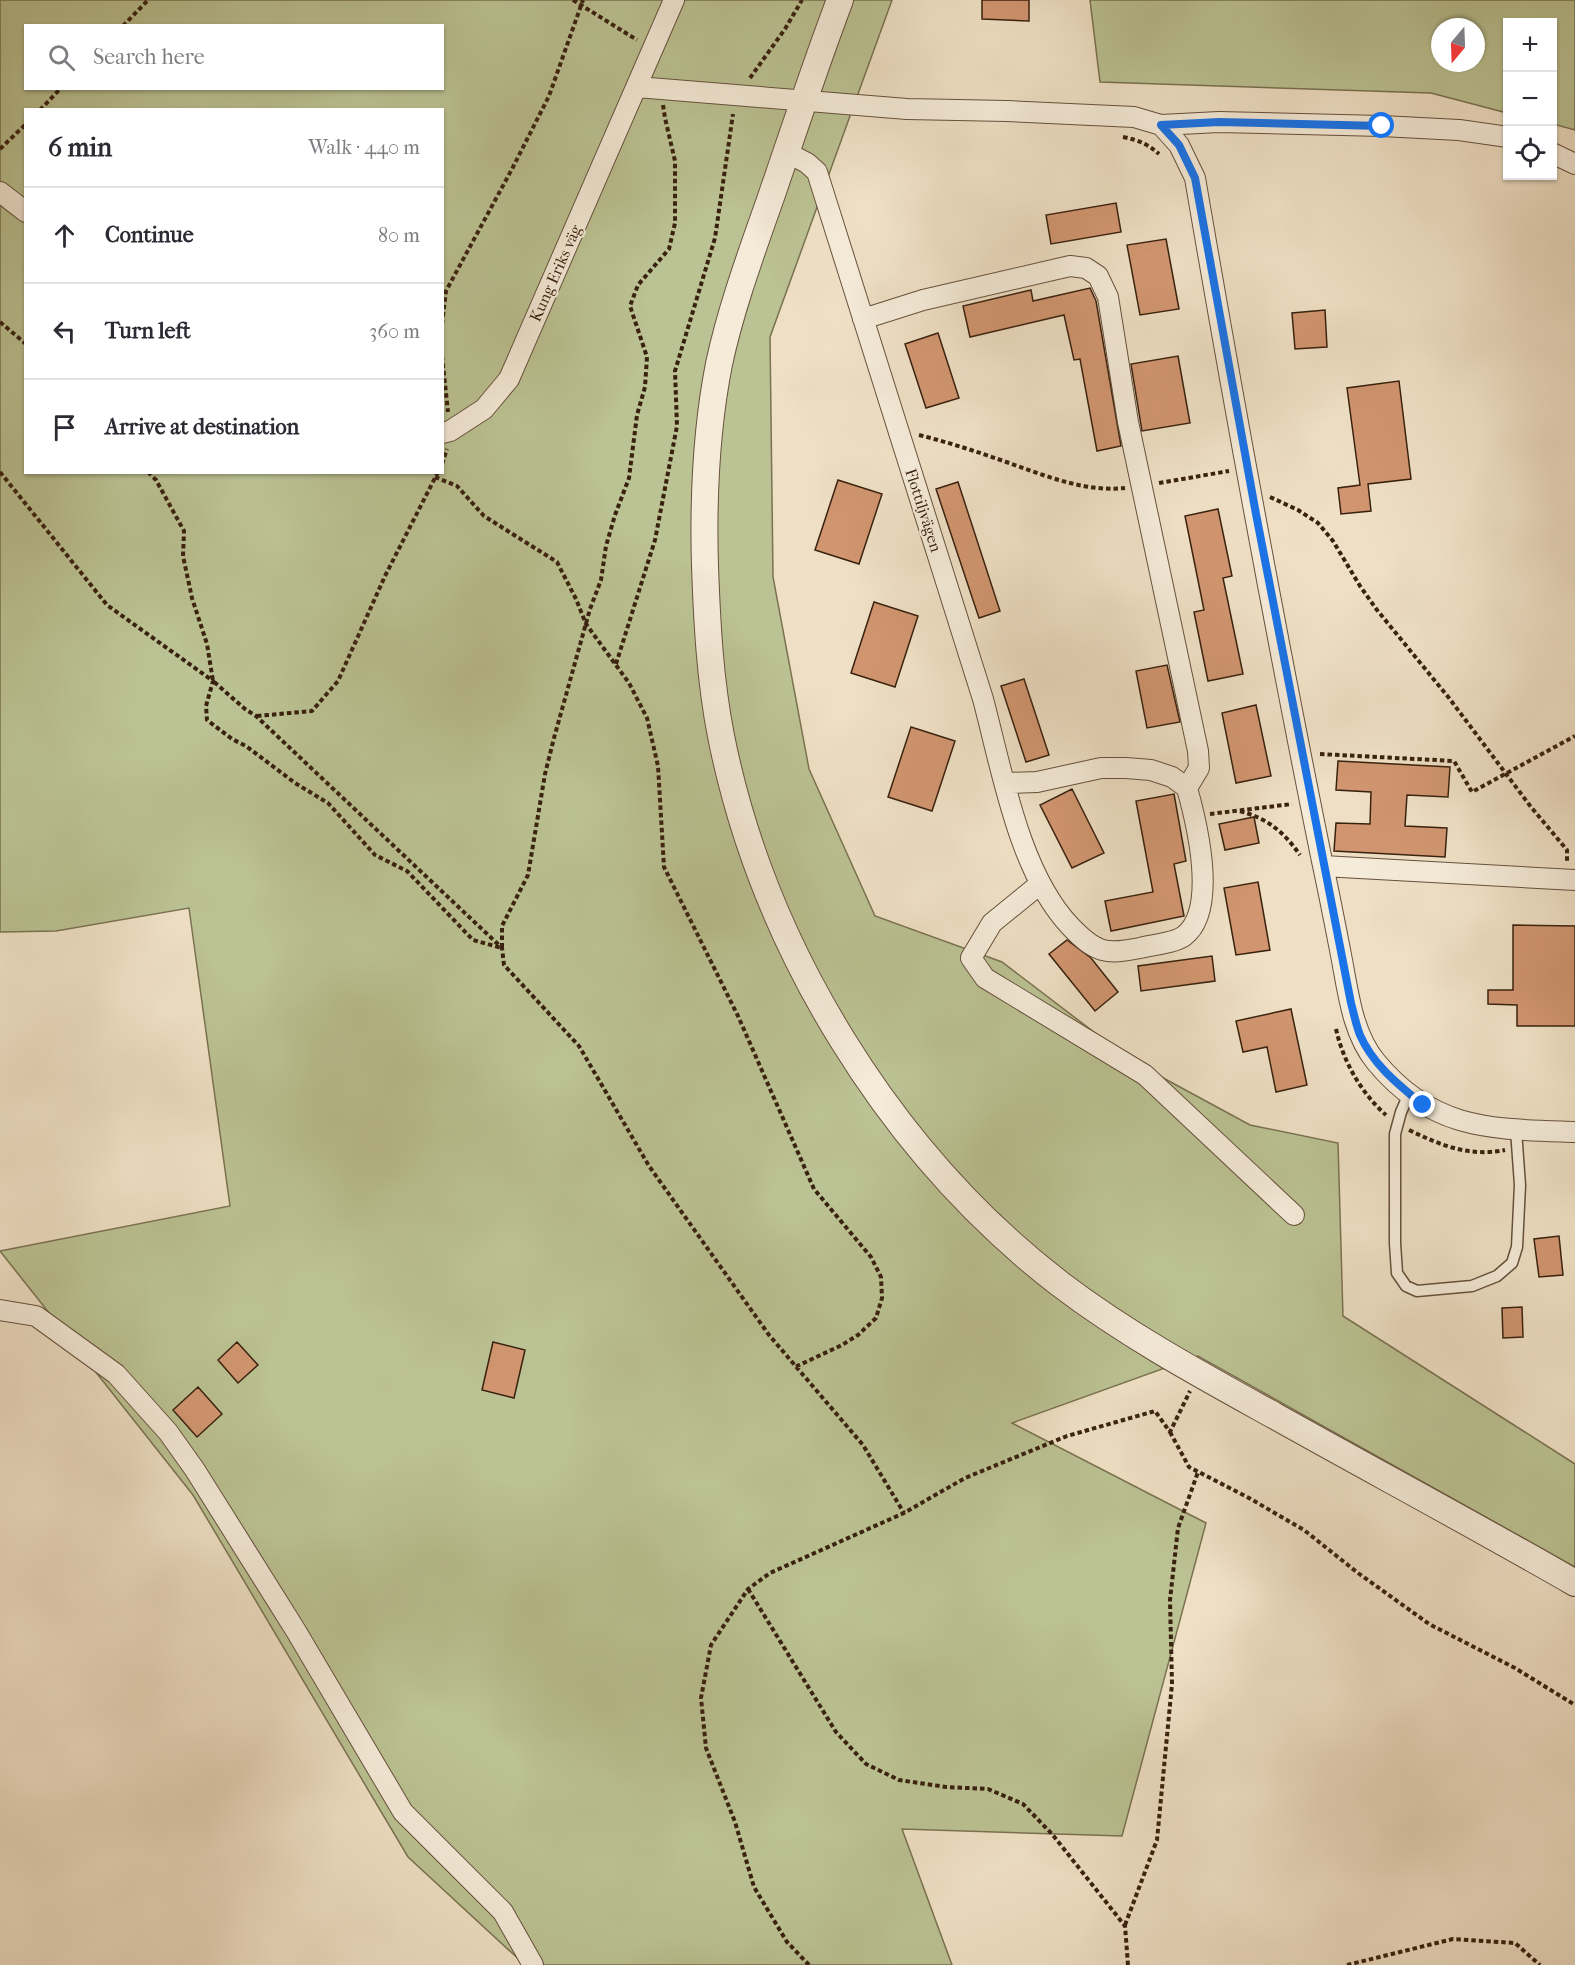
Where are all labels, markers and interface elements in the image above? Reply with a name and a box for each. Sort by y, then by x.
north arrow [1431,18,1485,72]
map controls [1503,18,1557,180]
button: + [1503,18,1557,72]
search box [24,24,444,90]
icon: search [45,41,78,74]
text: Search here [93,44,205,70]
button: − [1503,72,1557,126]
route start [1368,112,1394,138]
button: locate [1503,126,1557,180]
text: 6 min [48,132,112,163]
text: Walk · 440 m [308,136,420,159]
icon: ahead [48,219,81,252]
street label: Kung Eriks väg [526,221,586,325]
text: Continue [105,222,194,248]
text: 80 m [378,224,420,247]
icon: left [48,315,81,348]
text: Turn left [105,318,191,344]
text: 360 m [369,320,420,343]
icon: arrive [48,411,81,444]
text: Arrive at destination [105,414,299,440]
street label: Flottiljvägen [901,466,946,555]
route end [1409,1091,1435,1117]

